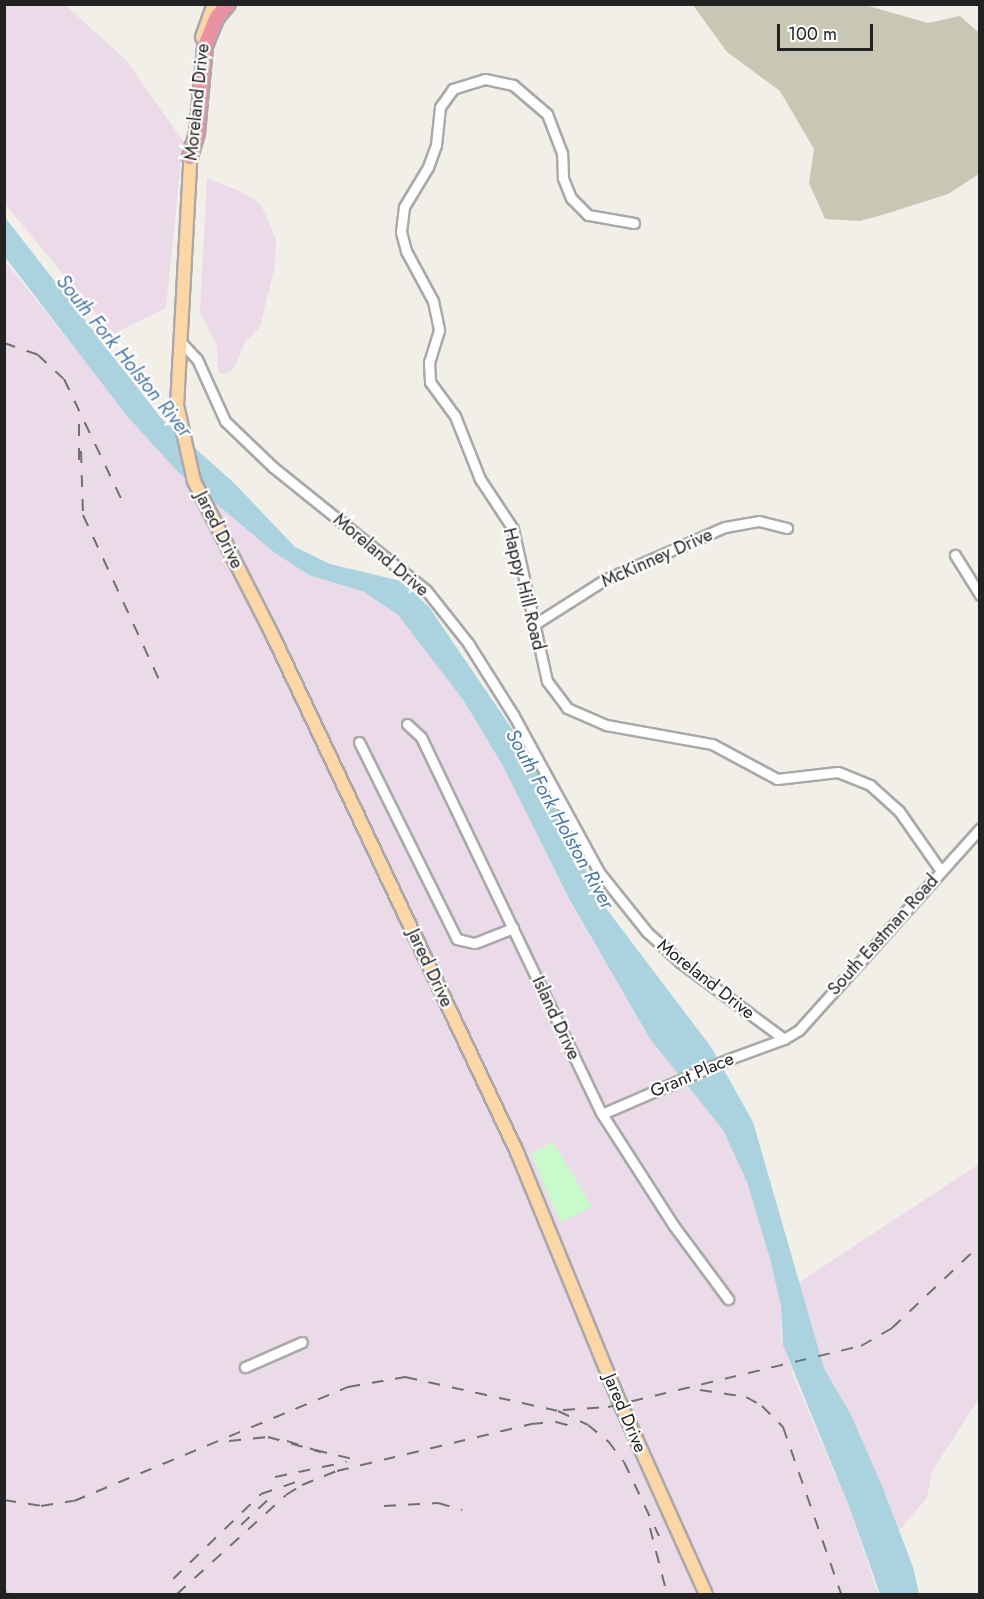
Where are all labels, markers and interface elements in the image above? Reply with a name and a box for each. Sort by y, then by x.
scale bar [780,12,876,50]
text: 100 m [788,21,837,47]
street label: Moreland Drive [180,42,214,162]
water label: South Fork Holston River [51,270,197,442]
street label: Jared Drive [190,488,248,572]
street label: Moreland Drive [329,509,433,601]
street label: McKinney Drive [598,524,716,592]
street label: Happy Hill Road [498,526,550,652]
water label: South Fork Holston River [500,725,620,913]
street label: South Eastman Road [823,870,943,1000]
street label: Jared Drive [402,925,458,1011]
street label: Moreland Drive [653,934,759,1024]
street label: Island Drive [527,973,585,1063]
street label: Grant Place [647,1048,737,1102]
street label: Jared Drive [599,1370,651,1456]

